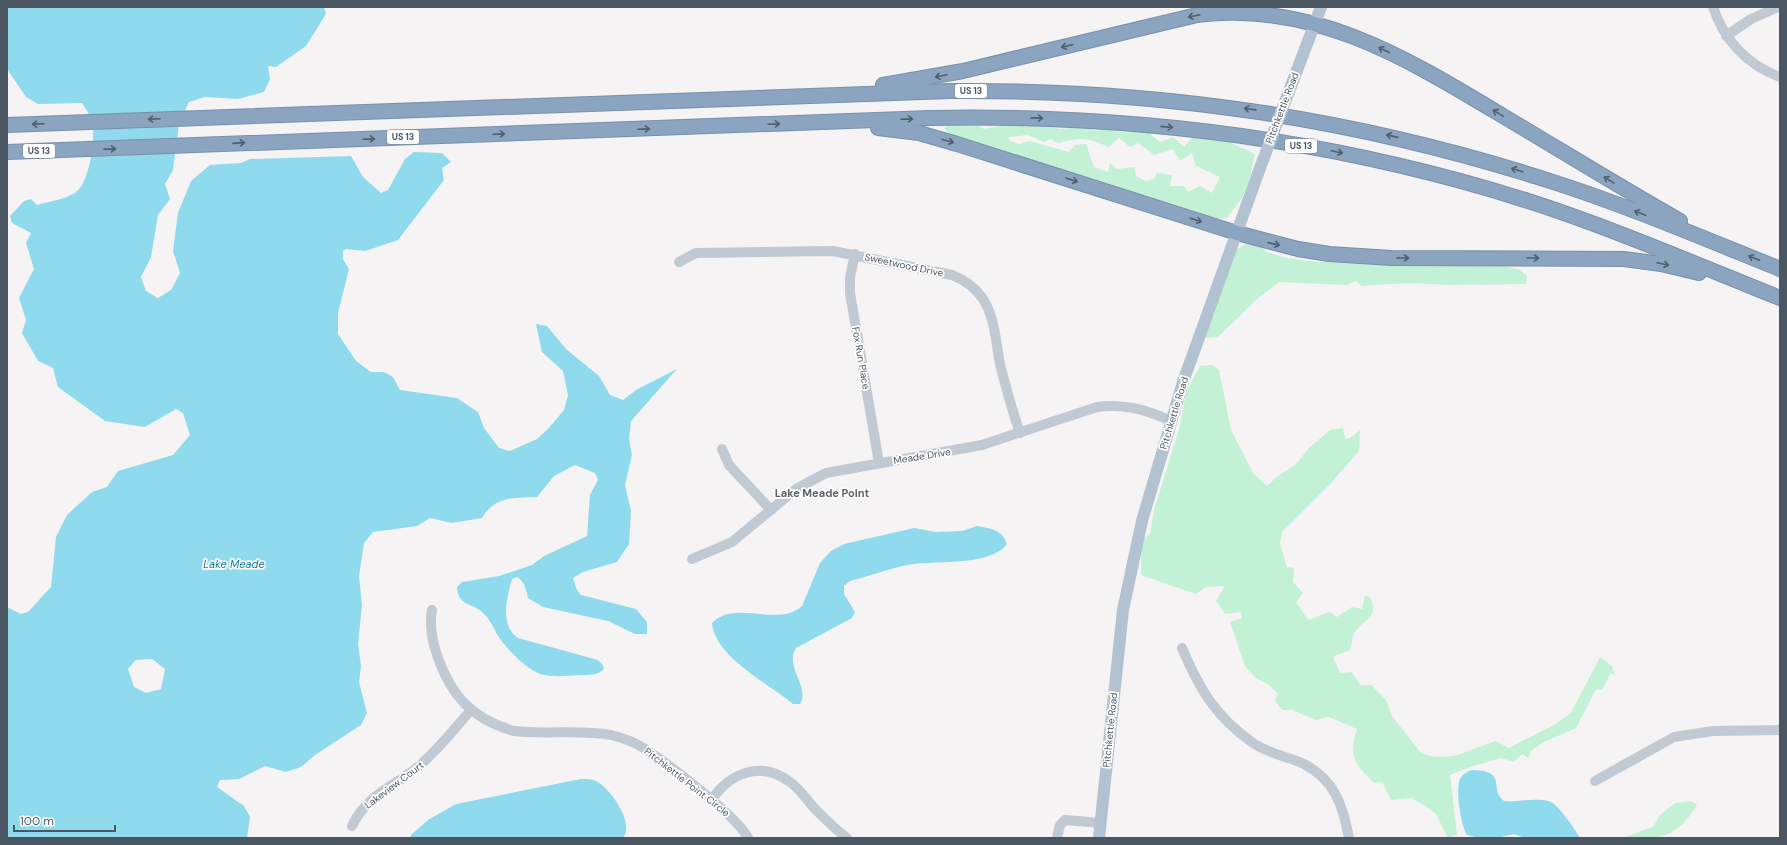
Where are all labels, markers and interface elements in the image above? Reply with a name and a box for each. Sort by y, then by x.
one-way arrow [1188,12,1201,20]
one-way arrow [1061,43,1074,50]
one-way arrow [1379,46,1391,53]
street label: Pitchkettle Road [1262,71,1302,145]
one-way arrow [935,72,948,80]
road number: US 13 [955,84,987,98]
one-way arrow [1244,105,1257,113]
one-way arrow [1493,109,1504,117]
one-way arrow [1030,114,1043,122]
one-way arrow [148,116,161,123]
one-way arrow [900,116,913,123]
one-way arrow [32,120,45,127]
one-way arrow [767,120,780,128]
one-way arrow [1160,123,1173,130]
one-way arrow [637,125,650,132]
road number: US 13 [387,130,419,144]
one-way arrow [492,130,505,138]
one-way arrow [1385,132,1398,140]
one-way arrow [362,135,375,142]
one-way arrow [941,138,954,145]
road number: US 13 [1285,139,1317,153]
one-way arrow [232,140,245,147]
road number: US 13 [23,144,55,158]
one-way arrow [103,145,116,152]
one-way arrow [1330,149,1343,157]
one-way arrow [1511,166,1524,173]
one-way arrow [1603,175,1615,183]
one-way arrow [1065,177,1077,185]
one-way arrow [1634,208,1646,216]
one-way arrow [1189,217,1202,224]
one-way arrow [1267,240,1280,248]
street label: Sweetwood Drive [863,250,945,280]
one-way arrow [1396,254,1409,262]
one-way arrow [1526,254,1539,262]
one-way arrow [1749,254,1761,262]
one-way arrow [1656,261,1669,269]
street label: Fox Run Place [849,326,873,391]
street label: Pitchkettle Road [1157,375,1191,451]
street label: Meade Drive [892,445,952,467]
district label: Lake Meade Point [775,486,870,500]
water label: Lake Meade [203,557,265,571]
street label: Pitchkettle Road [1100,692,1120,768]
street label: Pitchkettle Point Circle [642,745,733,820]
street label: Lakeview Court [362,758,426,811]
scale bar [14,807,115,833]
text: 100 m [20,813,54,829]

